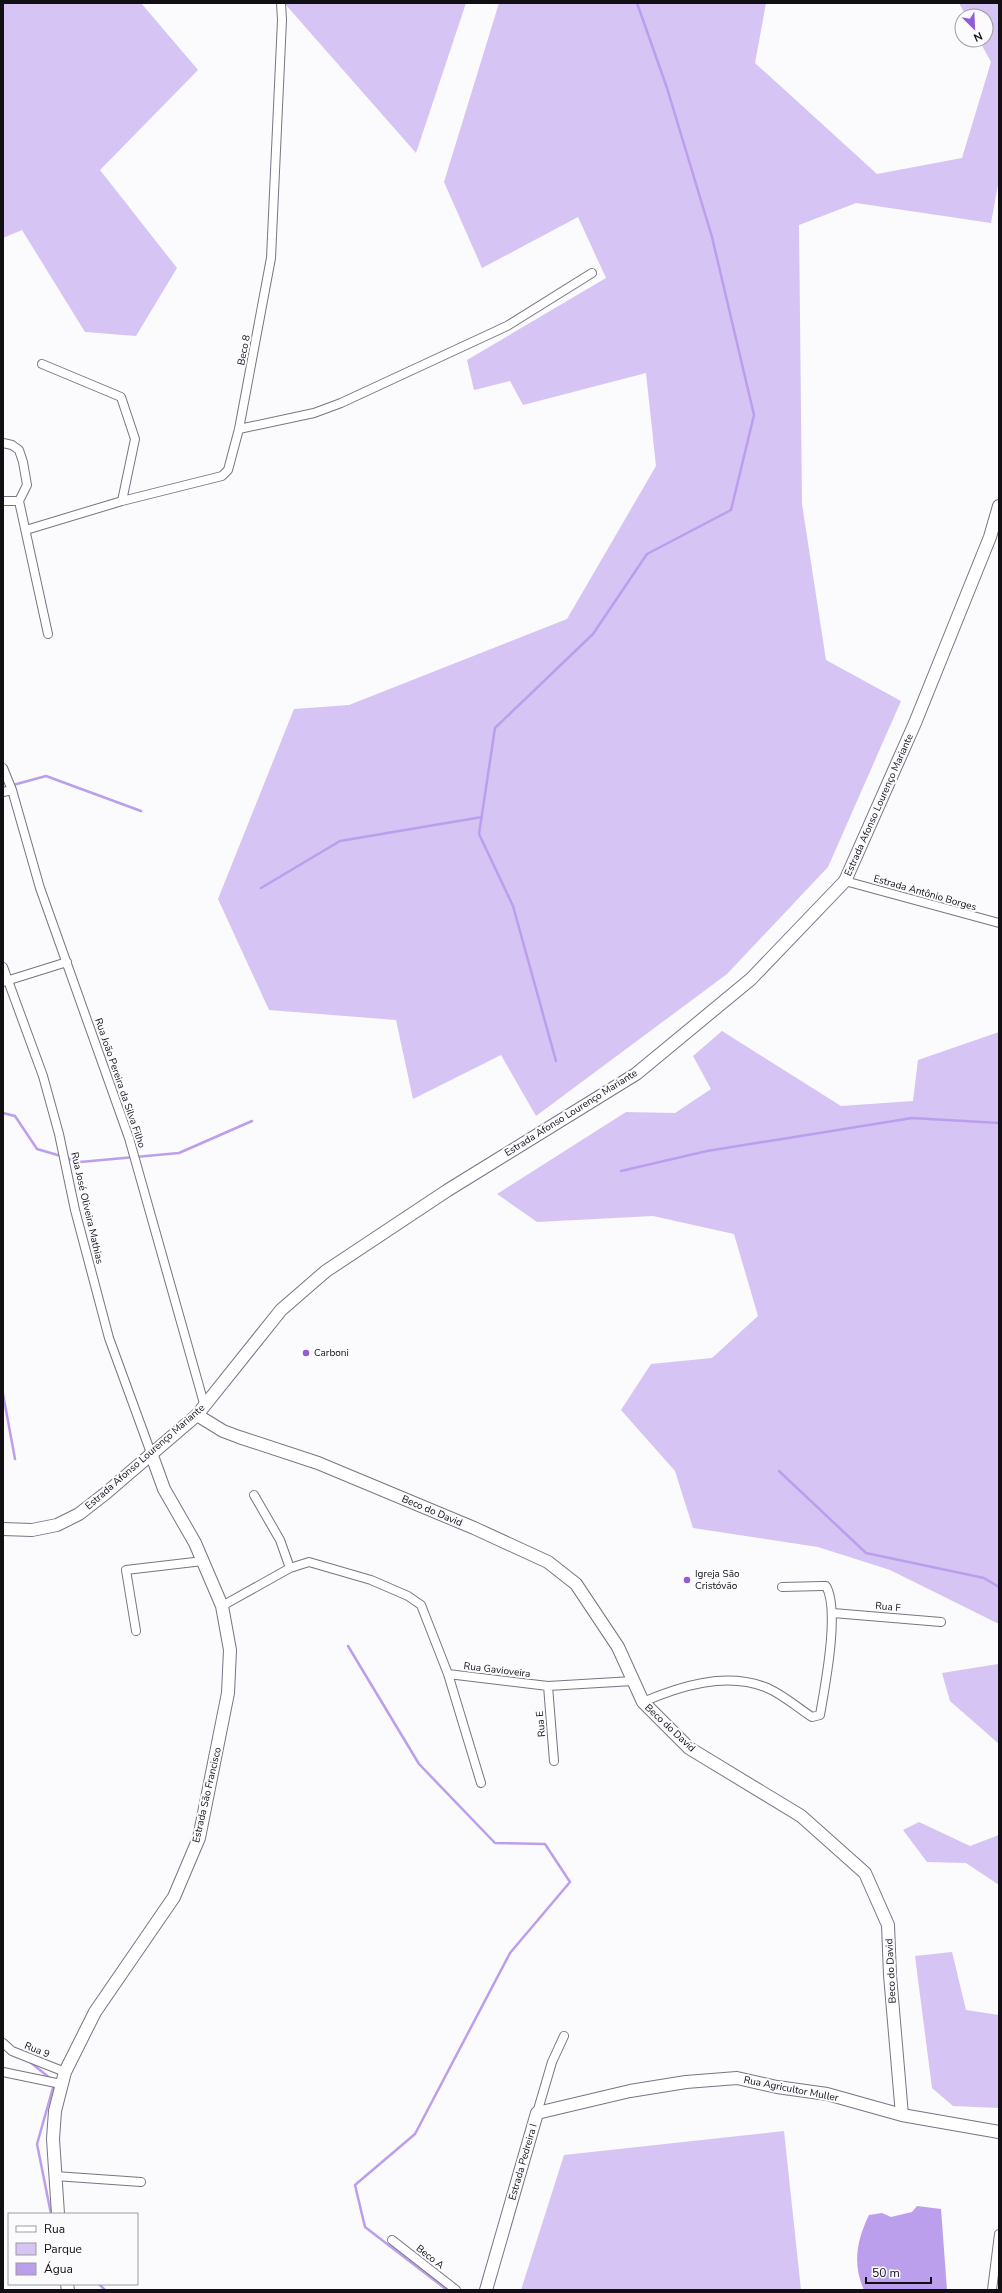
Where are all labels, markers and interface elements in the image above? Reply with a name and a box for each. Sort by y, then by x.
north arrow [954,8,994,48]
text: N [971,28,985,45]
street label: Beco 8 [234,334,254,366]
street label: Estrada Afonso Lourenço Mariante [841,732,917,878]
street label: Estrada Antônio Borges [872,872,978,914]
street label: Rua João Pereira da Silva Filho [91,1016,149,1150]
street label: Estrada Afonso Lourenço Mariante [502,1066,640,1160]
street label: Rua José Oliveira Mathias [67,1151,107,1265]
place label: Carboni [314,1346,349,1360]
marker: Carboni [301,1348,311,1358]
street label: Estrada Afonso Lourenço Mariante [82,1401,208,1513]
street label: Beco do David [399,1492,465,1530]
place label: Igreja São Cristóvão [695,1567,740,1593]
marker: Igreja São Cristóvão [682,1575,692,1585]
street label: Rua F [875,1599,902,1615]
street label: Rua Gavioveira [463,1659,531,1681]
street label: Beco do David [642,1701,699,1755]
street label: Rua E [533,1710,549,1738]
street label: Estrada São Francisco [189,1745,225,1844]
street label: Beco do David [882,1938,900,2004]
street label: Rua 9 [22,2039,52,2061]
street label: Rua Agricultor Muller [742,2073,840,2105]
street label: Estrada Pedreira I [505,2122,541,2202]
legend [8,2213,138,2285]
text: Rua [44,2221,65,2237]
text: Parque [44,2241,82,2257]
street label: Beco A [413,2242,447,2273]
scale bar [866,2259,931,2285]
text: Água [44,2261,73,2277]
text: 50 m [872,2265,900,2281]

